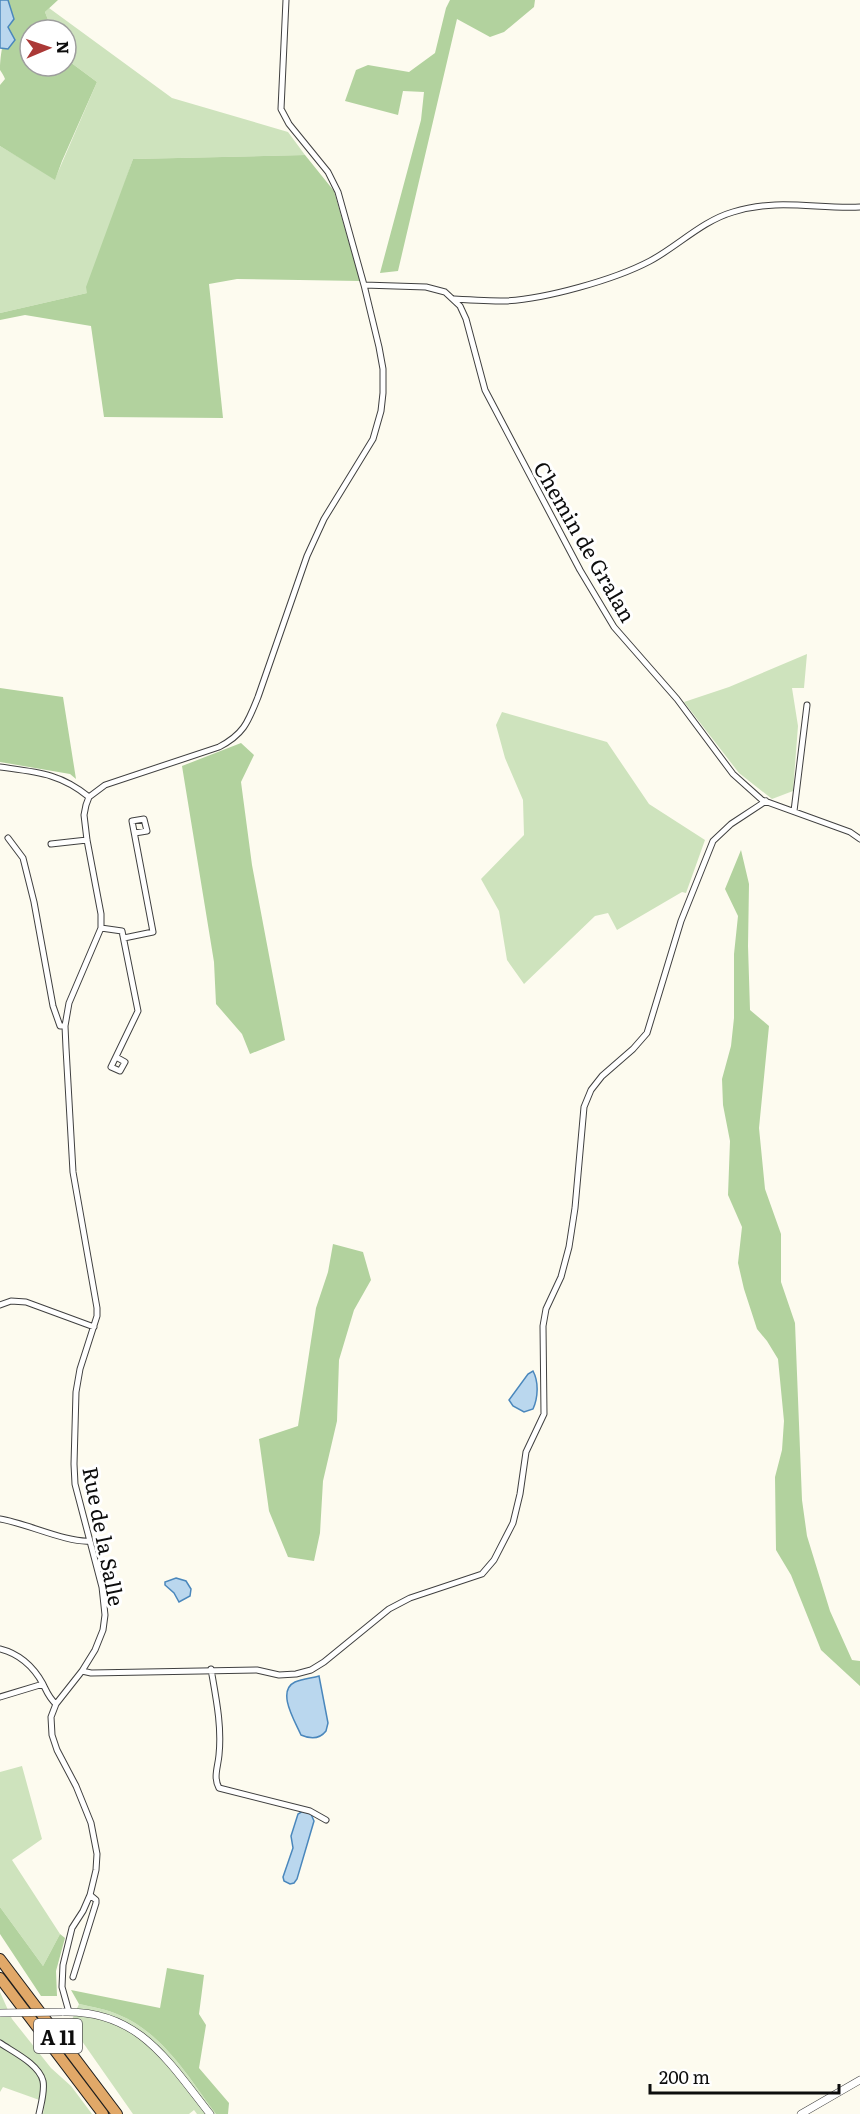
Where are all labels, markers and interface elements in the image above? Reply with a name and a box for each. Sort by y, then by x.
north arrow [18,18,78,78]
text: N [52,40,76,55]
street label: Chemin de Gralan [527,455,645,627]
street label: Rue de la Salle [76,1464,134,1608]
road number: A 11 [34,2019,82,2053]
scale bar [650,2057,839,2095]
text: 200 m [659,2063,710,2090]

